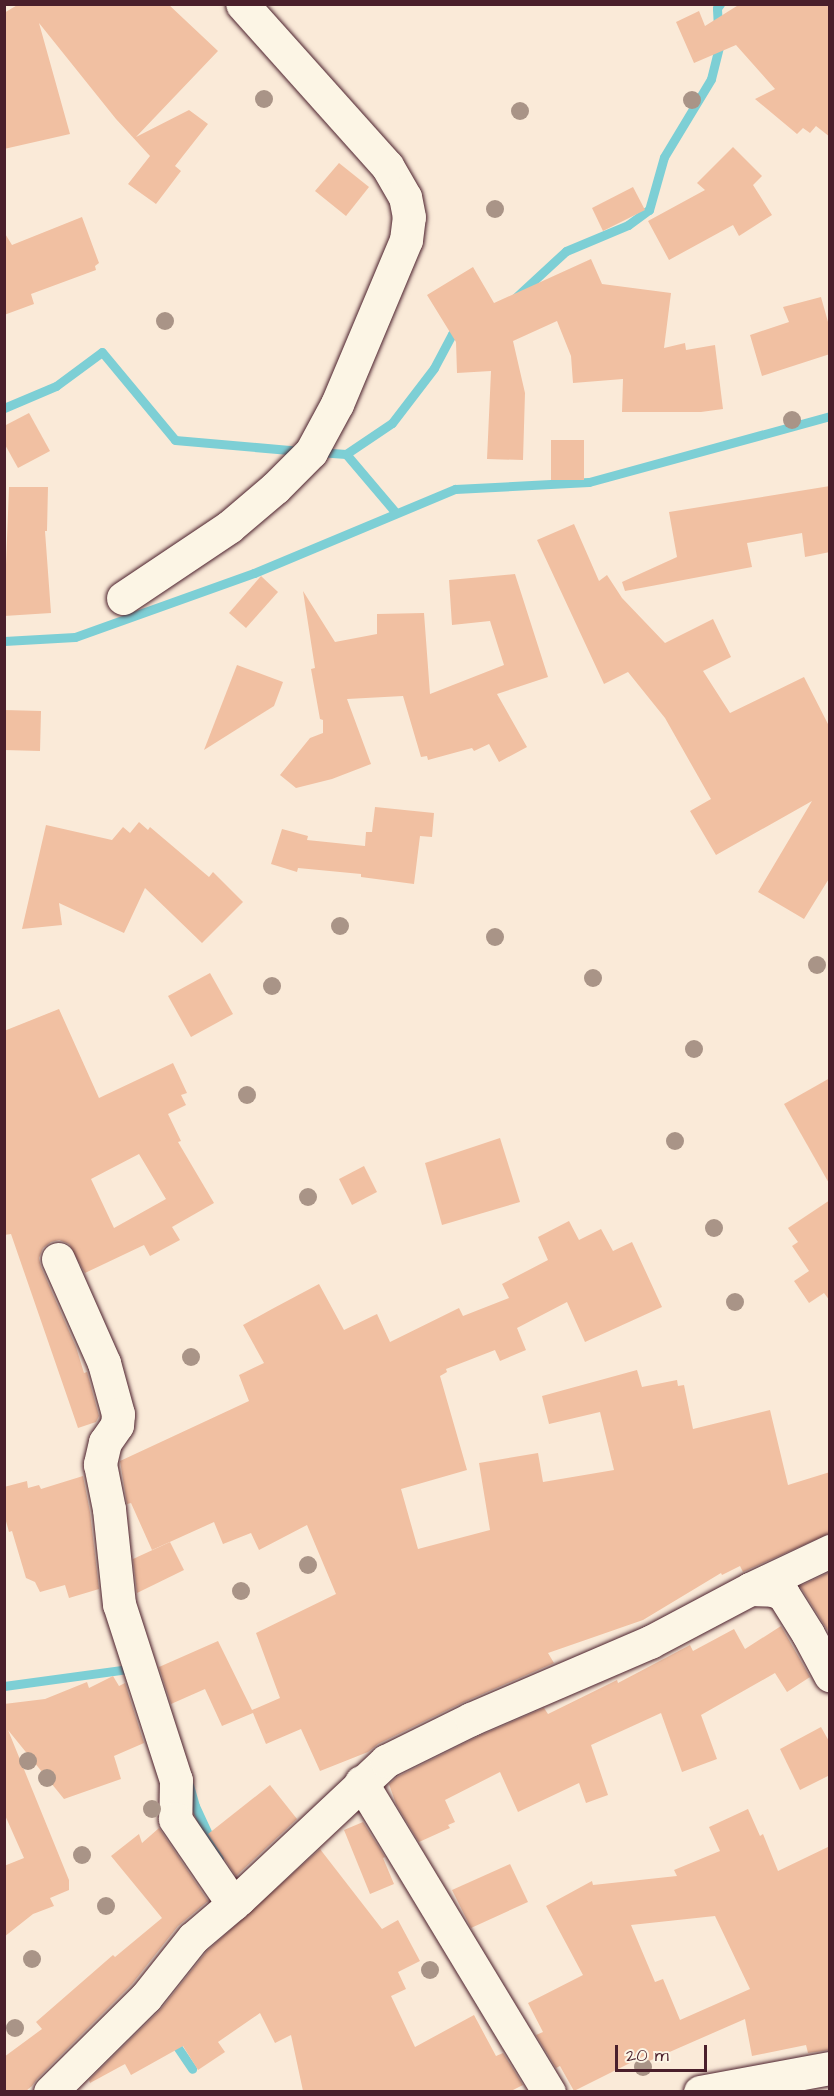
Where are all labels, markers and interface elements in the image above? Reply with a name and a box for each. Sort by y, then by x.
scale bar [618,2033,710,2071]
text: 20 m [626,2043,669,2068]

